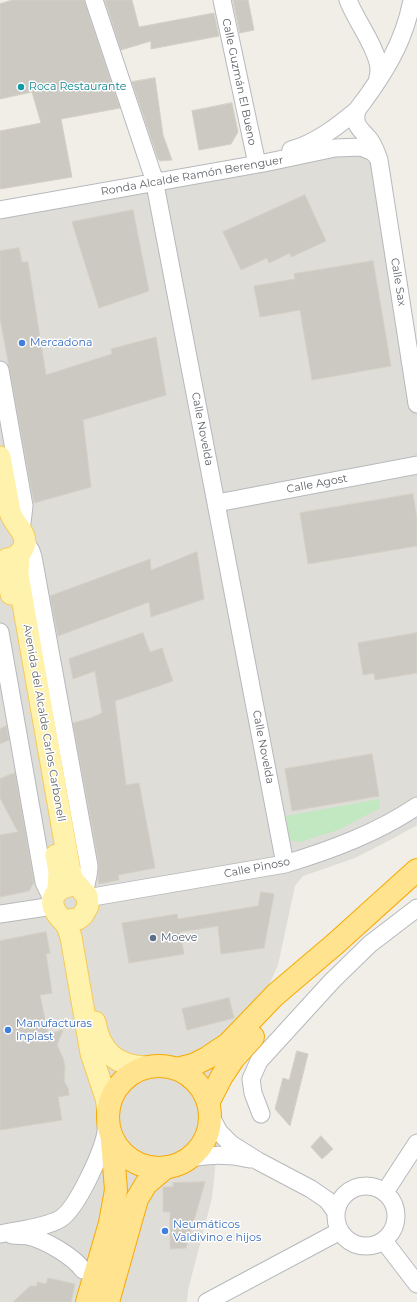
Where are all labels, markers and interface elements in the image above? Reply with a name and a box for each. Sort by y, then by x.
street label: Calle Guzmán El Bueno [219,17,259,147]
place label: Roca Restaurante [29,80,126,94]
marker: Roca Restaurante [16,82,26,92]
street label: Ronda Alcalde Ramón Berenguer [100,153,284,199]
street label: Calle Sax [388,257,408,307]
place label: Mercadona [30,336,92,350]
marker: Mercadona [17,338,27,348]
street label: Calle Novelda [188,391,216,467]
street label: Calle Agost [285,472,349,496]
street label: Avenida del Alcalde Carlos Carbonell [20,623,68,823]
street label: Calle Novelda [249,709,277,785]
street label: Calle Pinoso [223,855,291,881]
place label: Moeve [161,931,197,945]
marker: Moeve [148,933,158,943]
place label: Manufacturas Inplast [16,1017,92,1043]
marker: Manufacturas Inplast [3,1025,13,1035]
place label: Neumáticos Valdivino e hijos [173,1218,261,1244]
marker: Neumáticos Valdivino e hijos [160,1226,170,1236]

